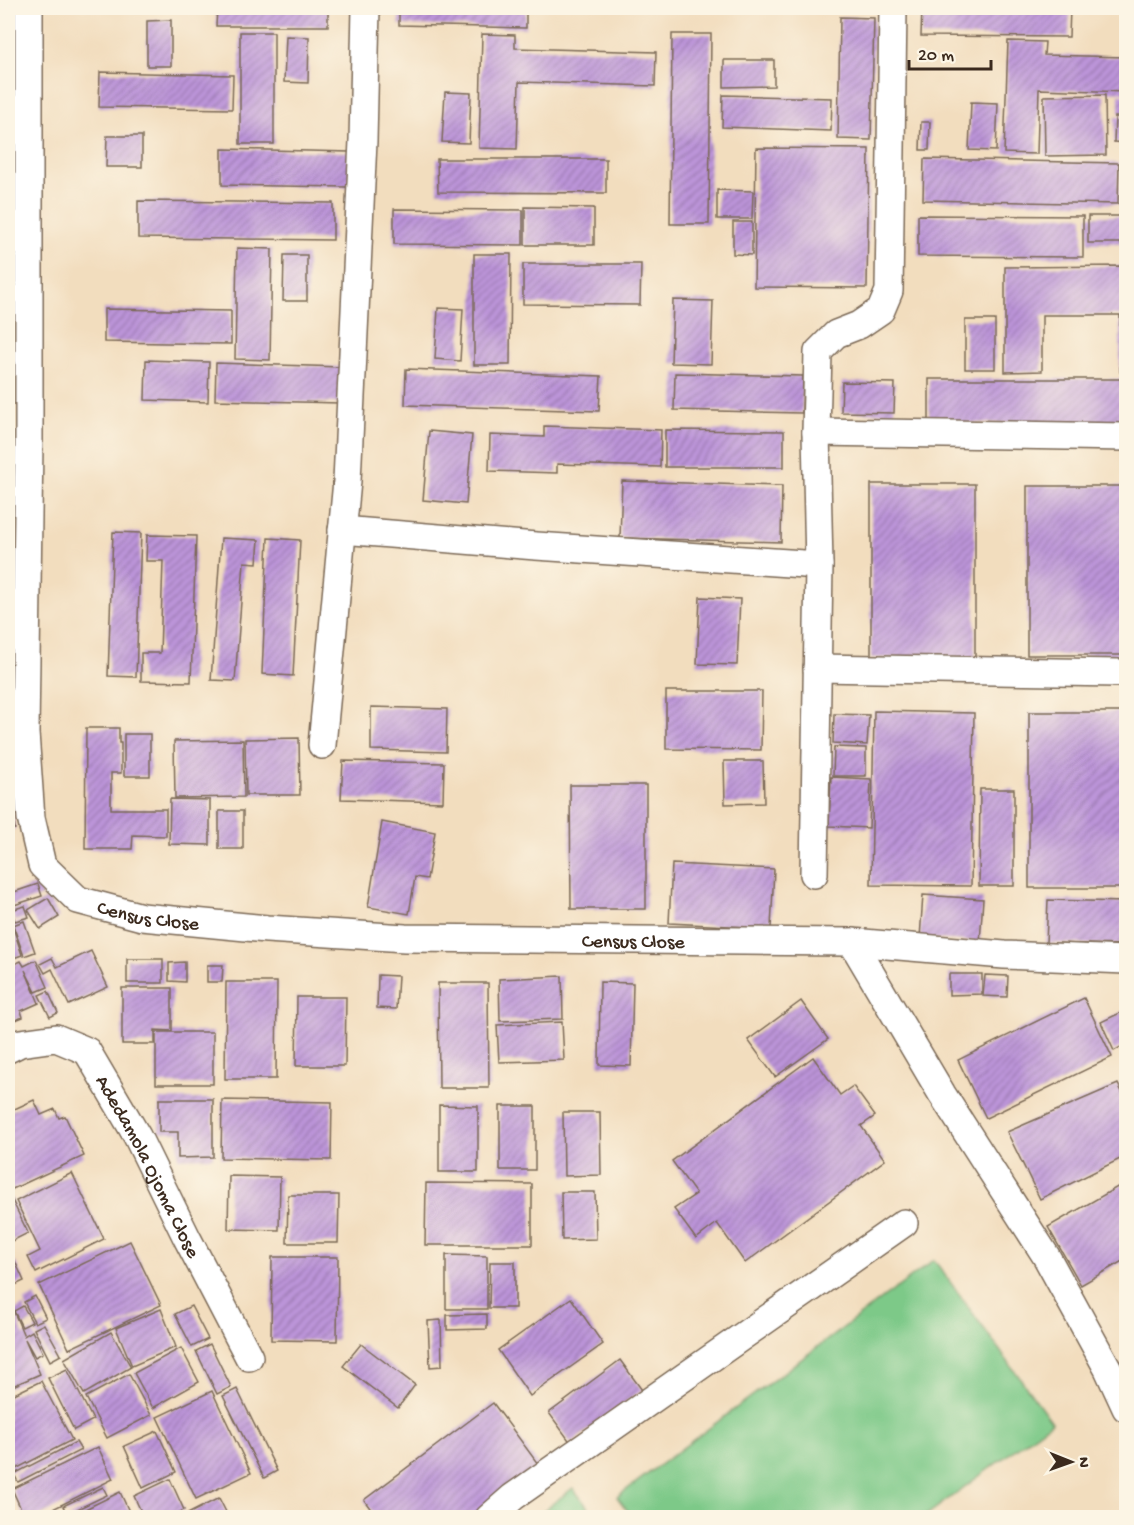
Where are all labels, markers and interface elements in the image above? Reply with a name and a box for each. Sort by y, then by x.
scale bar [909,33,992,71]
text: 20 m [918,46,954,67]
street label: Census Close [94,898,201,937]
street label: Census Close [582,932,685,956]
street label: Adedamola Ojoma Close [89,1072,204,1263]
north arrow [1041,1432,1101,1492]
text: N [1073,1457,1092,1468]

